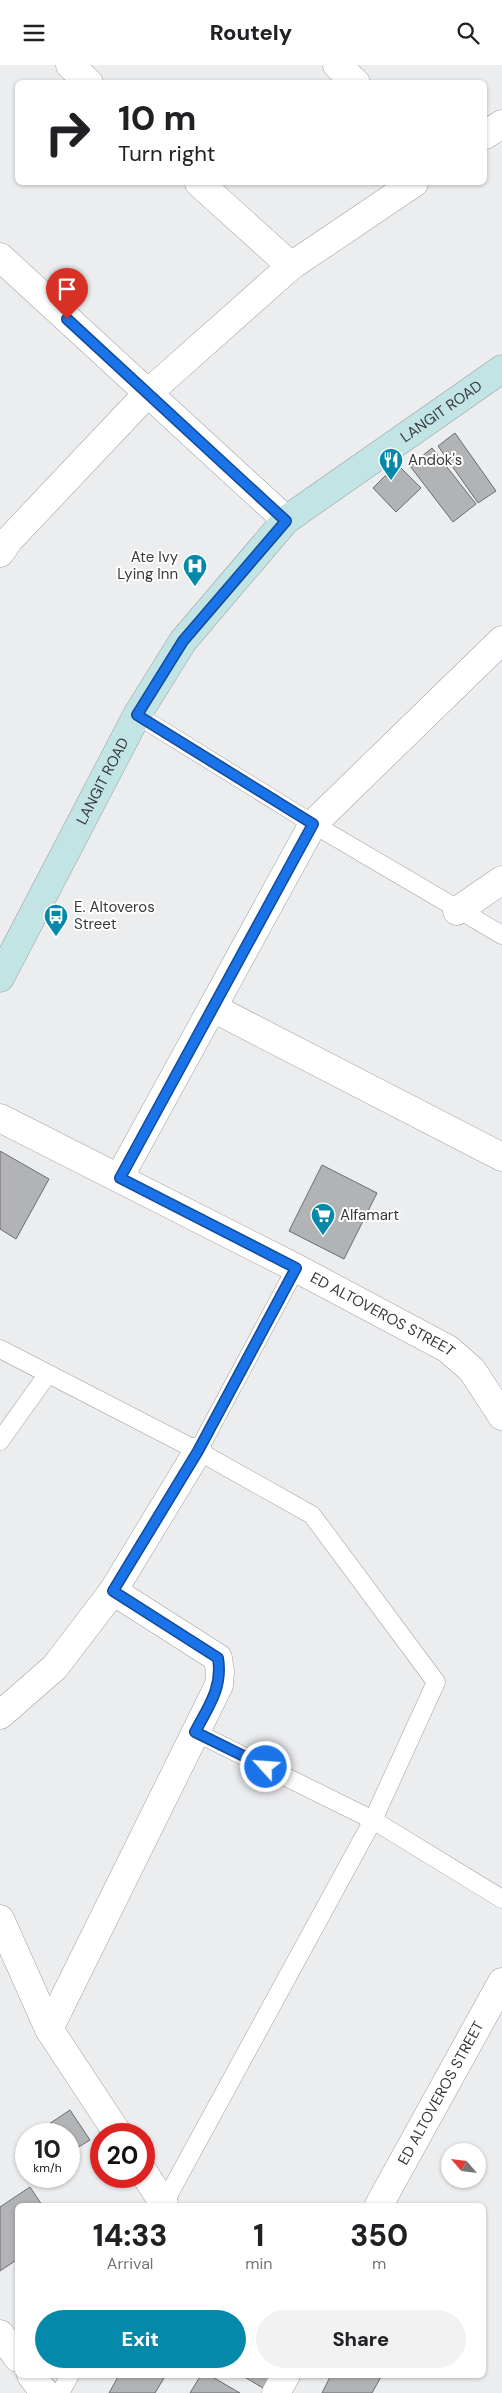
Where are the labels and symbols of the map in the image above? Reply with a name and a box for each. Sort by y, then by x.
pin [46,268,88,319]
street label: LANGIT ROAD [396,376,486,447]
restaurant icon: Andok's [378,447,404,481]
place label: Andok's [408,450,462,470]
place label: Ate Ivy Lying Inn [117,547,179,584]
hospital icon: Ate Ivy Lying Inn [182,553,208,587]
street label: LANGIT ROAD [72,734,134,828]
place label: E. Altoveros Street [74,897,155,934]
bus stop icon: E. Altoveros Street [43,903,69,937]
supermarket icon: Alfamart [310,1202,336,1236]
place label: Alfamart [340,1205,399,1225]
street label: ED ALTOVEROS STREET [307,1267,459,1361]
position arrow [239,1740,291,1792]
street label: ED ALTOVEROS STREET [393,2018,488,2168]
speed limit sign: 20 [90,2123,155,2188]
north arrow [441,2143,486,2187]

